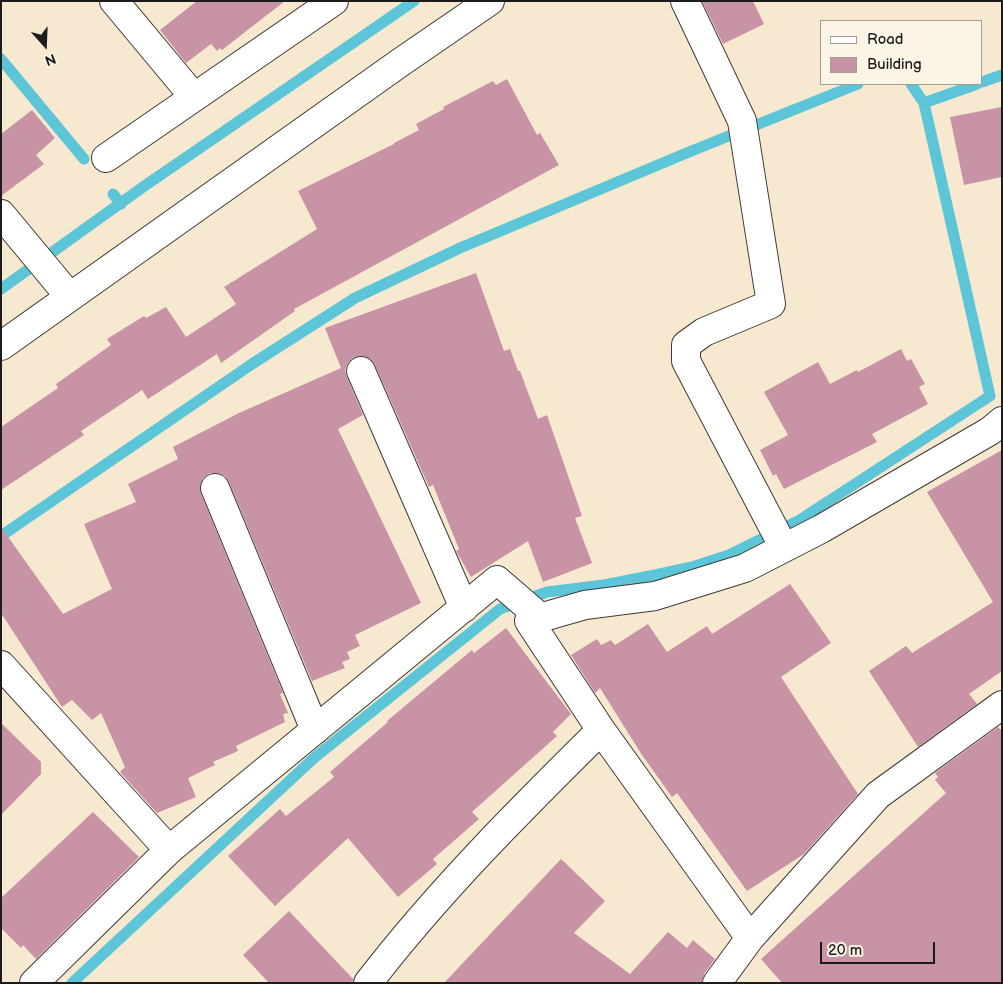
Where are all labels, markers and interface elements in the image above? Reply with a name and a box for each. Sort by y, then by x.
north arrow [20,20,70,70]
legend [820,20,983,85]
text: Road [867,30,903,49]
text: N [42,50,58,69]
text: Building [867,55,922,74]
scale bar [823,932,938,964]
text: 20 m [828,941,862,960]

